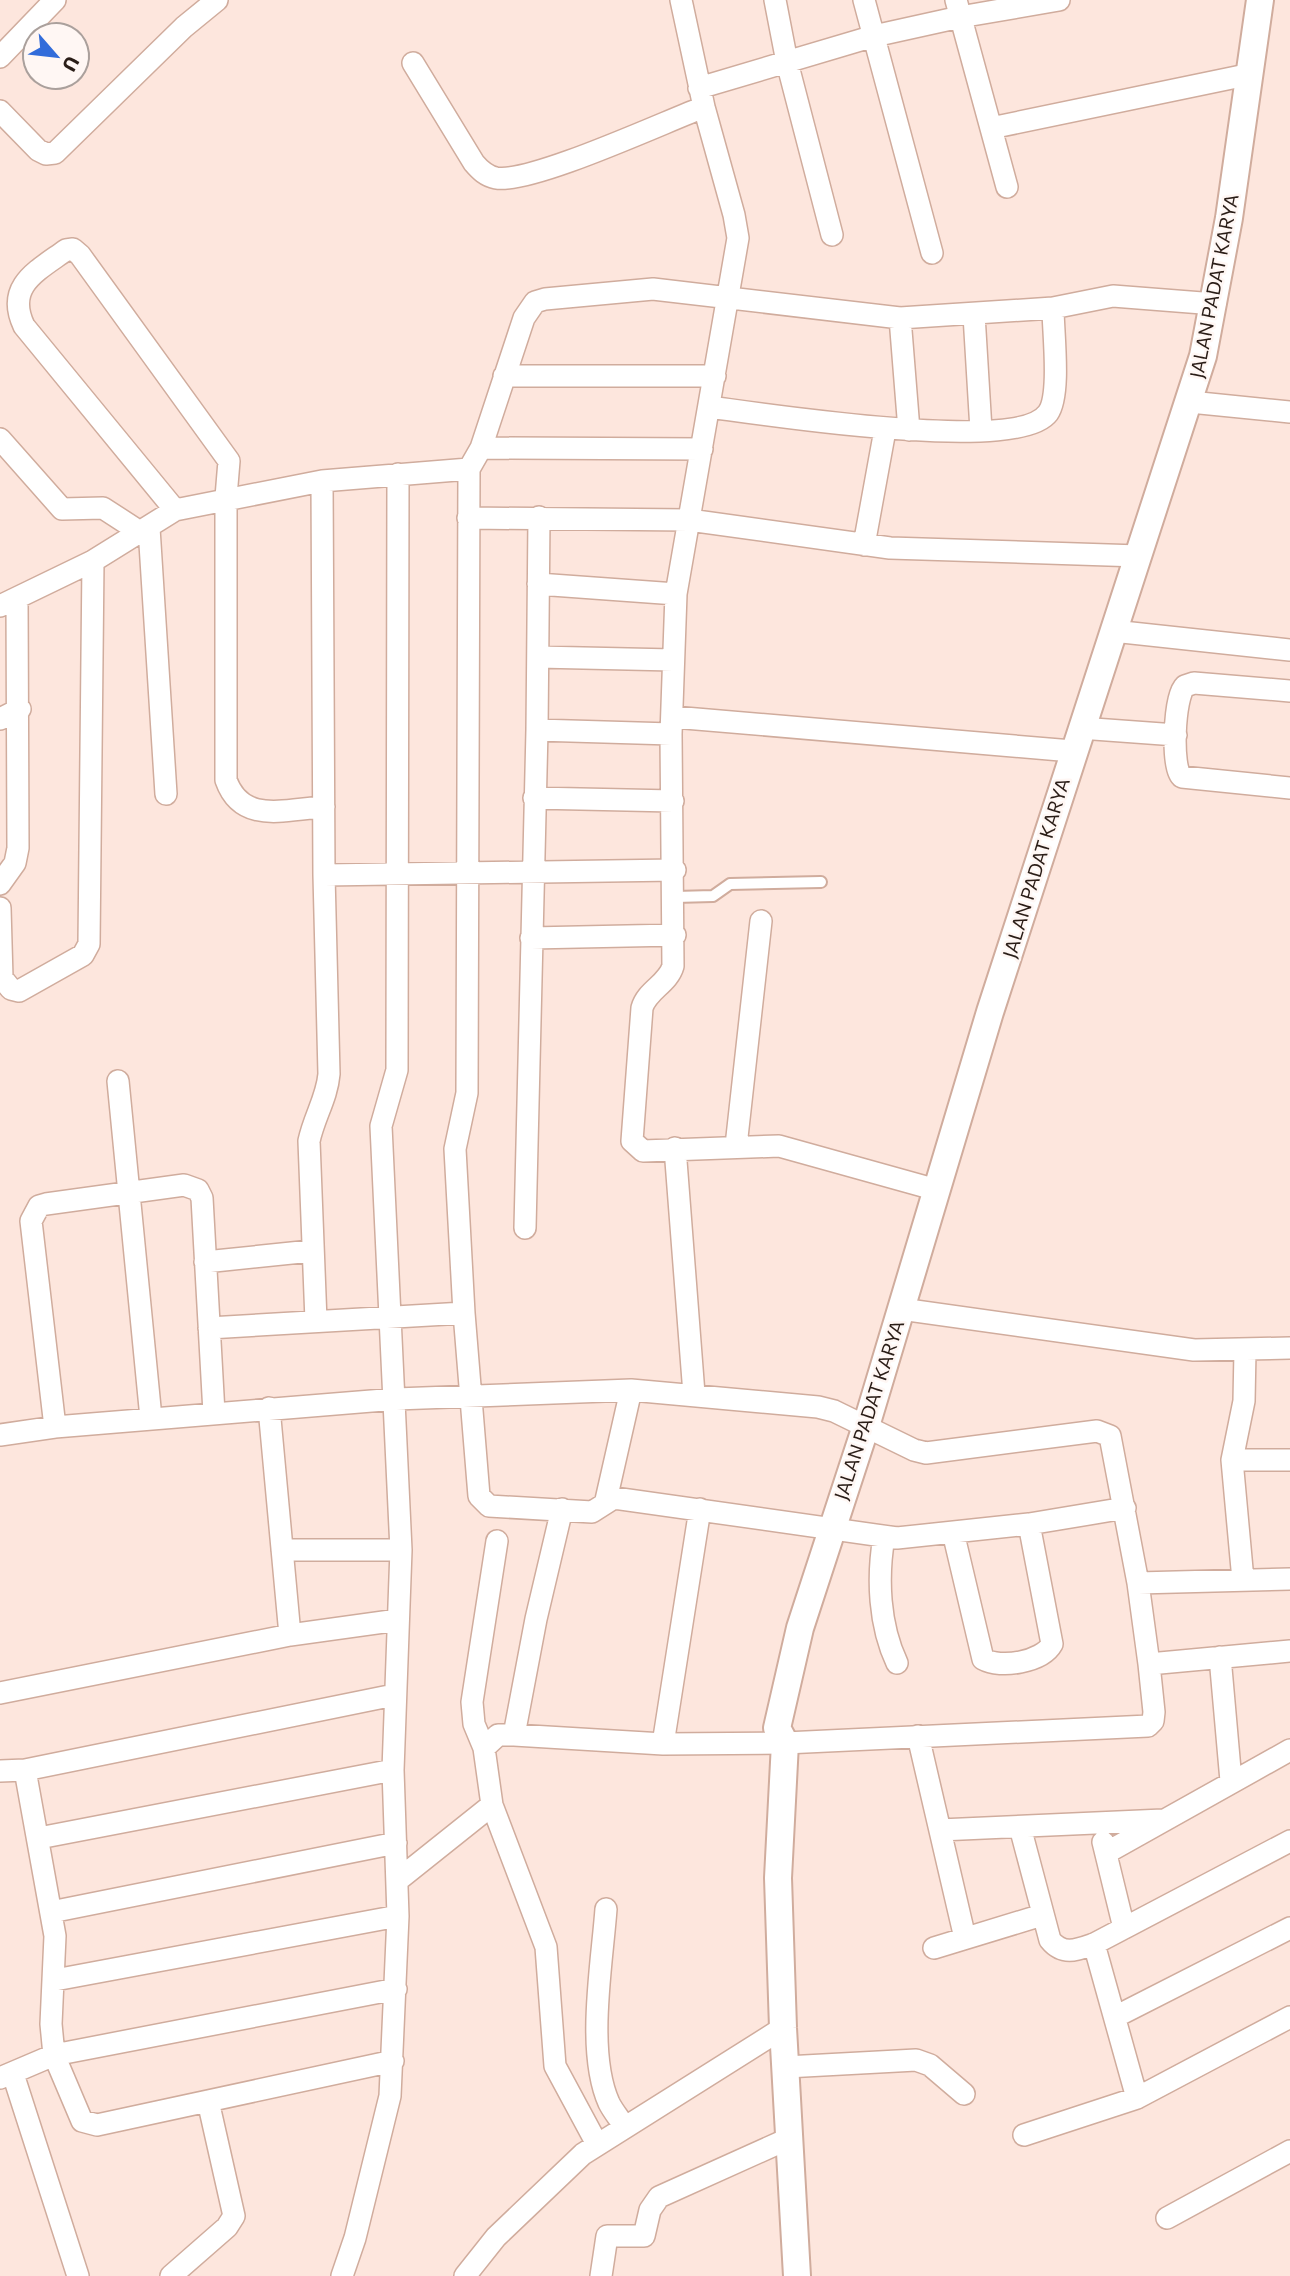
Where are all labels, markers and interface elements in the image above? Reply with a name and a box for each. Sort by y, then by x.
north arrow [21,21,91,91]
text: U [58,53,85,76]
street label: JALAN PADAT KARYA [1184,192,1243,380]
street label: JALAN PADAT KARYA [997,775,1074,961]
street label: JALAN PADAT KARYA [829,1317,908,1502]

